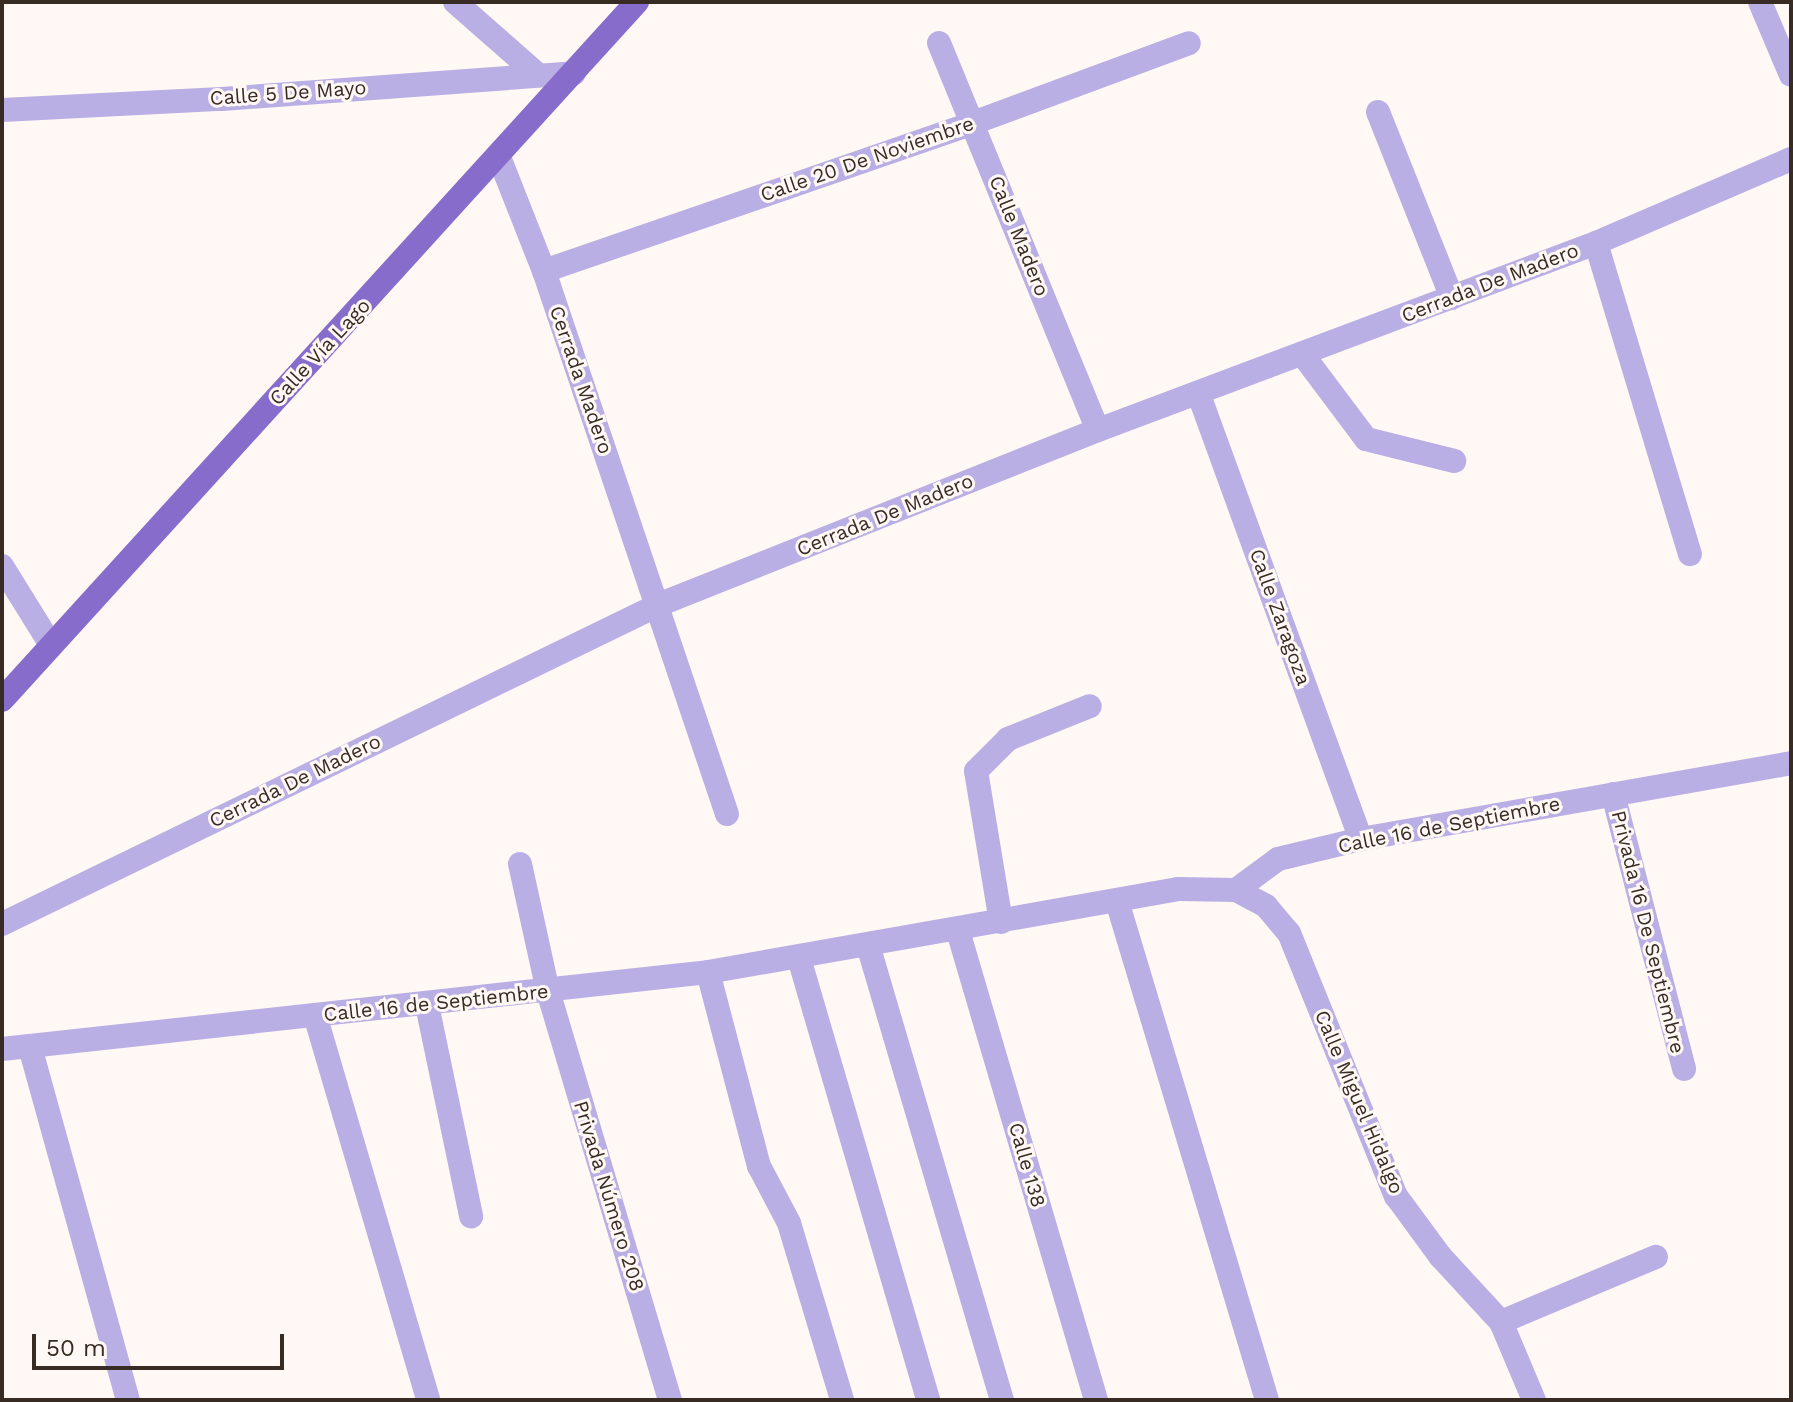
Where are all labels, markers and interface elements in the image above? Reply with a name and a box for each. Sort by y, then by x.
street label: Calle 5 De Mayo [209,76,367,110]
street label: Calle 20 De Noviembre [757,111,977,207]
street label: Calle Madero [984,172,1054,300]
street label: Cerrada De Madero [1398,238,1582,328]
street label: Calle Vía Lago [264,293,376,411]
street label: Cerrada Madero [544,303,618,457]
street label: Cerrada De Madero [793,469,977,561]
street label: Calle Zaragoza [1244,546,1316,688]
street label: Cerrada De Madero [205,729,385,833]
street label: Calle 16 de Septiembre [1336,792,1562,858]
street label: Privada 16 De Septiembre [1606,808,1690,1056]
street label: Calle 16 de Septiembre [322,979,550,1027]
street label: Calle Miguel Hidalgo [1309,1006,1409,1198]
street label: Privada Número 208 [569,1098,649,1294]
street label: Calle 138 [1003,1120,1051,1210]
scale bar [36,1318,288,1368]
text: 50 m [46,1334,106,1362]

